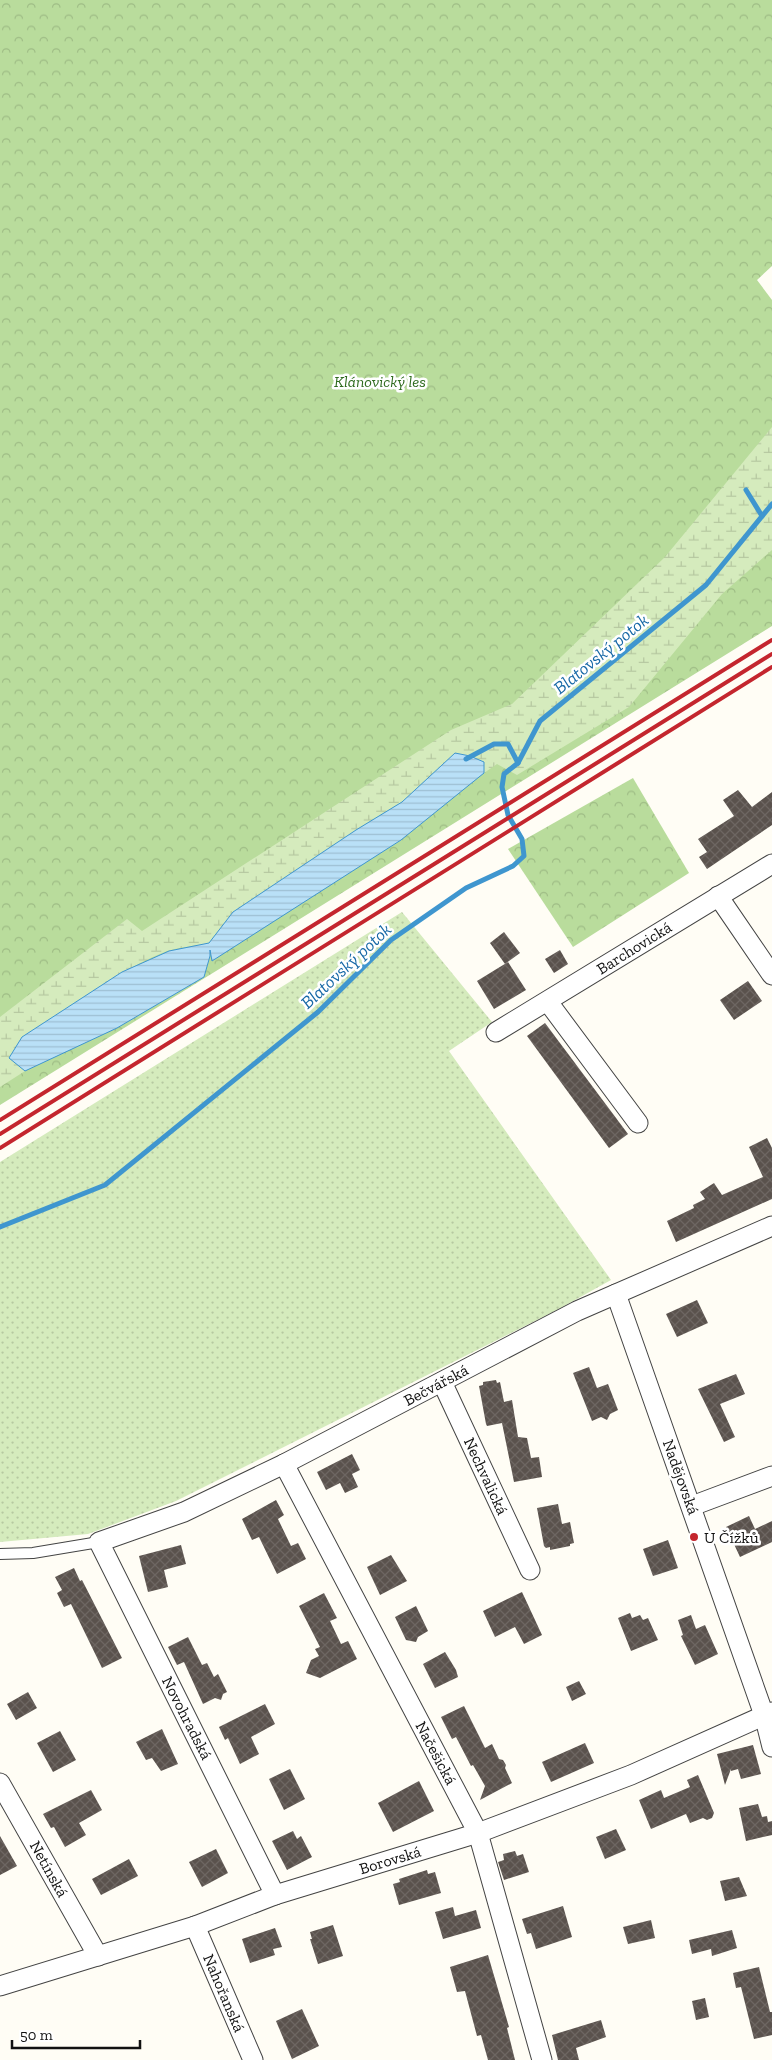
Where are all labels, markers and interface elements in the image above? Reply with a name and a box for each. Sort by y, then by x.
park label: Klánovický les [334,372,426,391]
water label: Blatovský potok [549,609,653,699]
street label: Barchovická [593,917,675,978]
water label: Blatovský potok [296,918,396,1014]
street label: Bečvářská [401,1360,472,1410]
street label: Nechvalická [460,1434,512,1518]
street label: Nadějovská [659,1437,703,1517]
place label: U Čížků [704,1528,759,1547]
marker: U Čížků [688,1531,700,1543]
street label: Novohradská [158,1673,216,1763]
street label: Načešická [411,1718,461,1788]
street label: Netínská [26,1837,72,1901]
street label: Borovská [357,1842,423,1878]
street label: Nahořanská [199,1951,249,2035]
scale bar [12,2018,140,2050]
text: 50 m [20,2026,53,2044]

